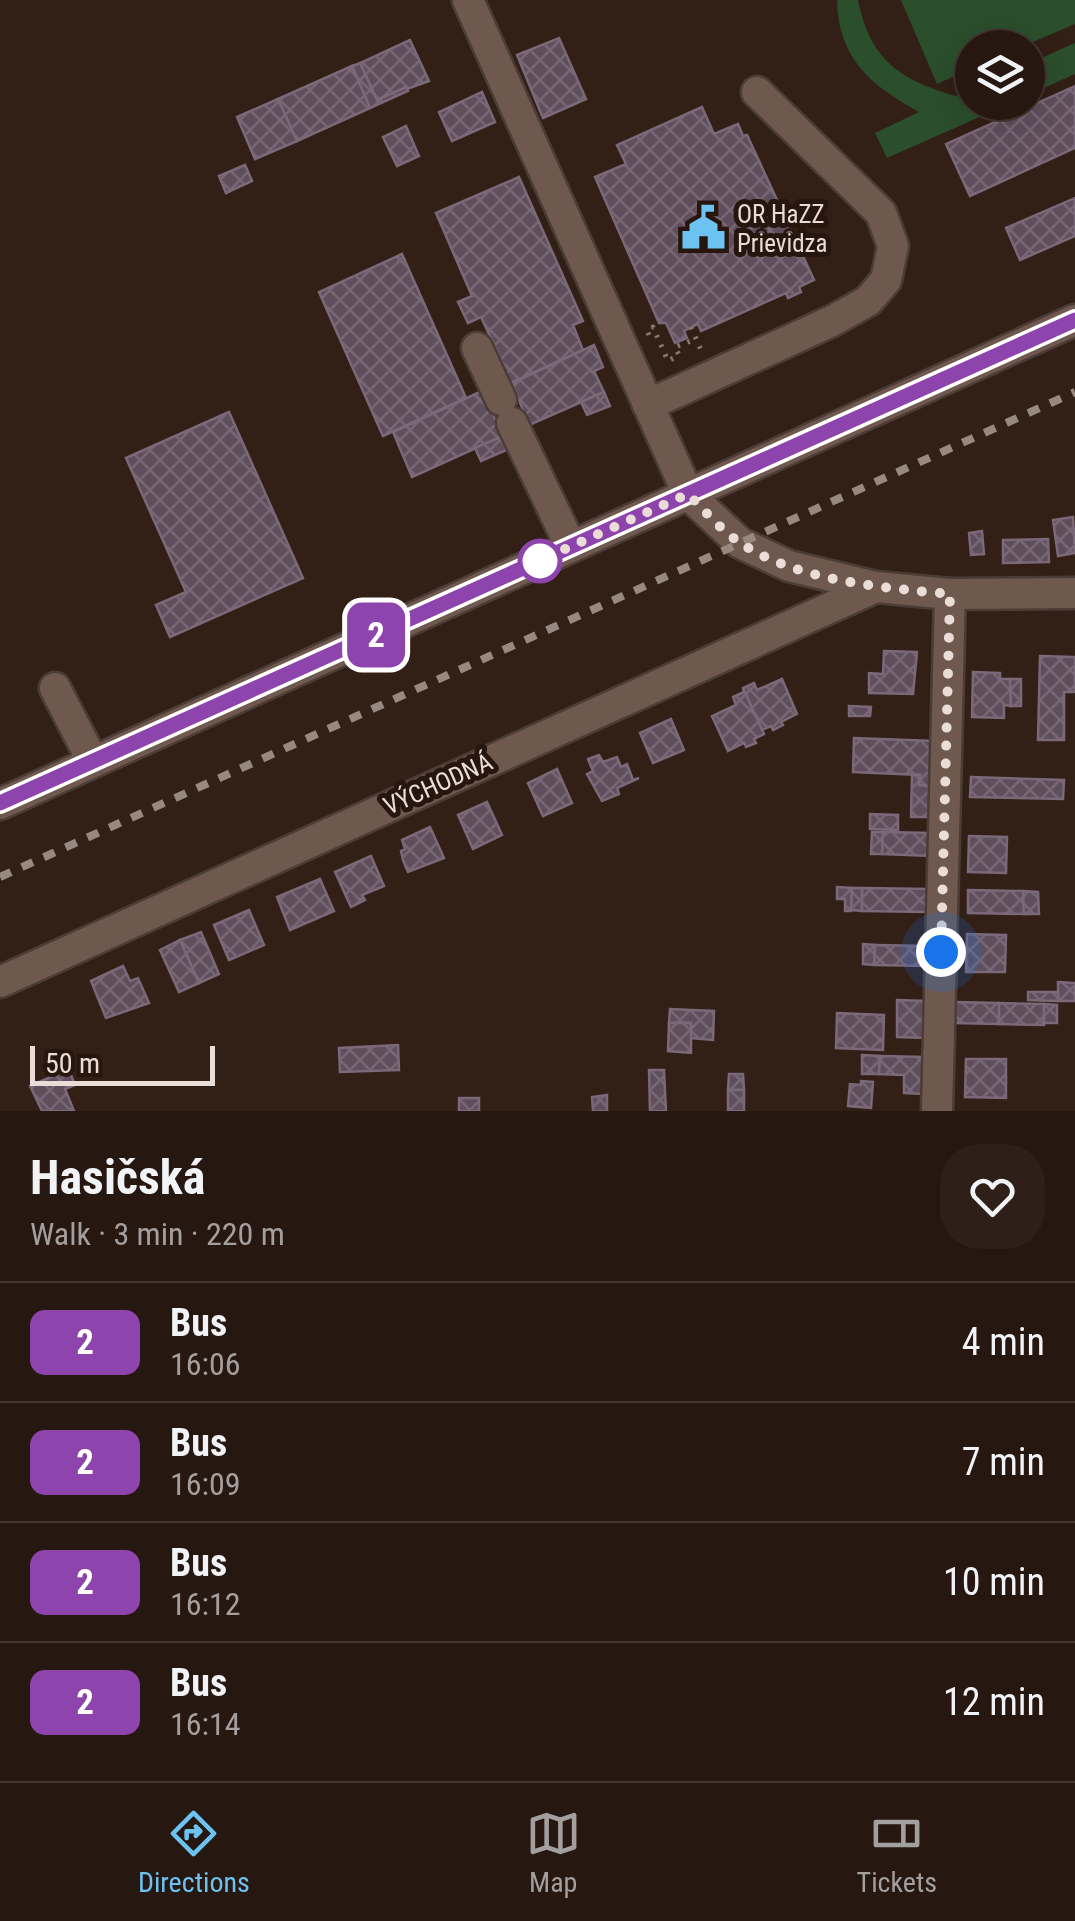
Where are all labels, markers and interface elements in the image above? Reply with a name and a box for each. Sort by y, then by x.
map controls [955,30,1045,120]
button: layers [955,30,1045,120]
place label: OR HaZZ Prievidza [737,200,828,258]
public building icon: OR HaZZ Prievidza [680,204,728,252]
unlabelled marker [519,540,561,582]
line badge: 2 [344,602,408,668]
text: 2 [367,615,385,656]
street label: VÝCHODNÁ [379,746,497,821]
your location [916,927,966,977]
scale bar [30,1041,215,1086]
text: 50 m [45,1047,100,1080]
button: heart [940,1144,1045,1249]
text: Hasičská [30,1149,205,1206]
text: Walk · 3 min · 220 m [30,1215,285,1253]
text: Bus [170,1301,227,1345]
text: 4 min [962,1320,1045,1364]
text: 2 [76,1322,94,1363]
text: 16:06 [170,1345,241,1383]
text: Bus [170,1421,227,1465]
text: 7 min [962,1440,1045,1484]
text: 2 [76,1442,94,1483]
text: 16:09 [170,1465,241,1503]
text: Bus [170,1541,227,1585]
text: 10 min [943,1560,1045,1604]
text: 2 [76,1562,94,1603]
text: 16:12 [170,1585,241,1623]
text: Bus [170,1661,227,1705]
text: 12 min [943,1680,1045,1724]
text: 2 [76,1682,94,1723]
text: 16:14 [170,1705,241,1743]
tab: Directions [138,1806,250,1899]
tab: Map [526,1806,581,1899]
tab: Tickets [857,1806,937,1899]

